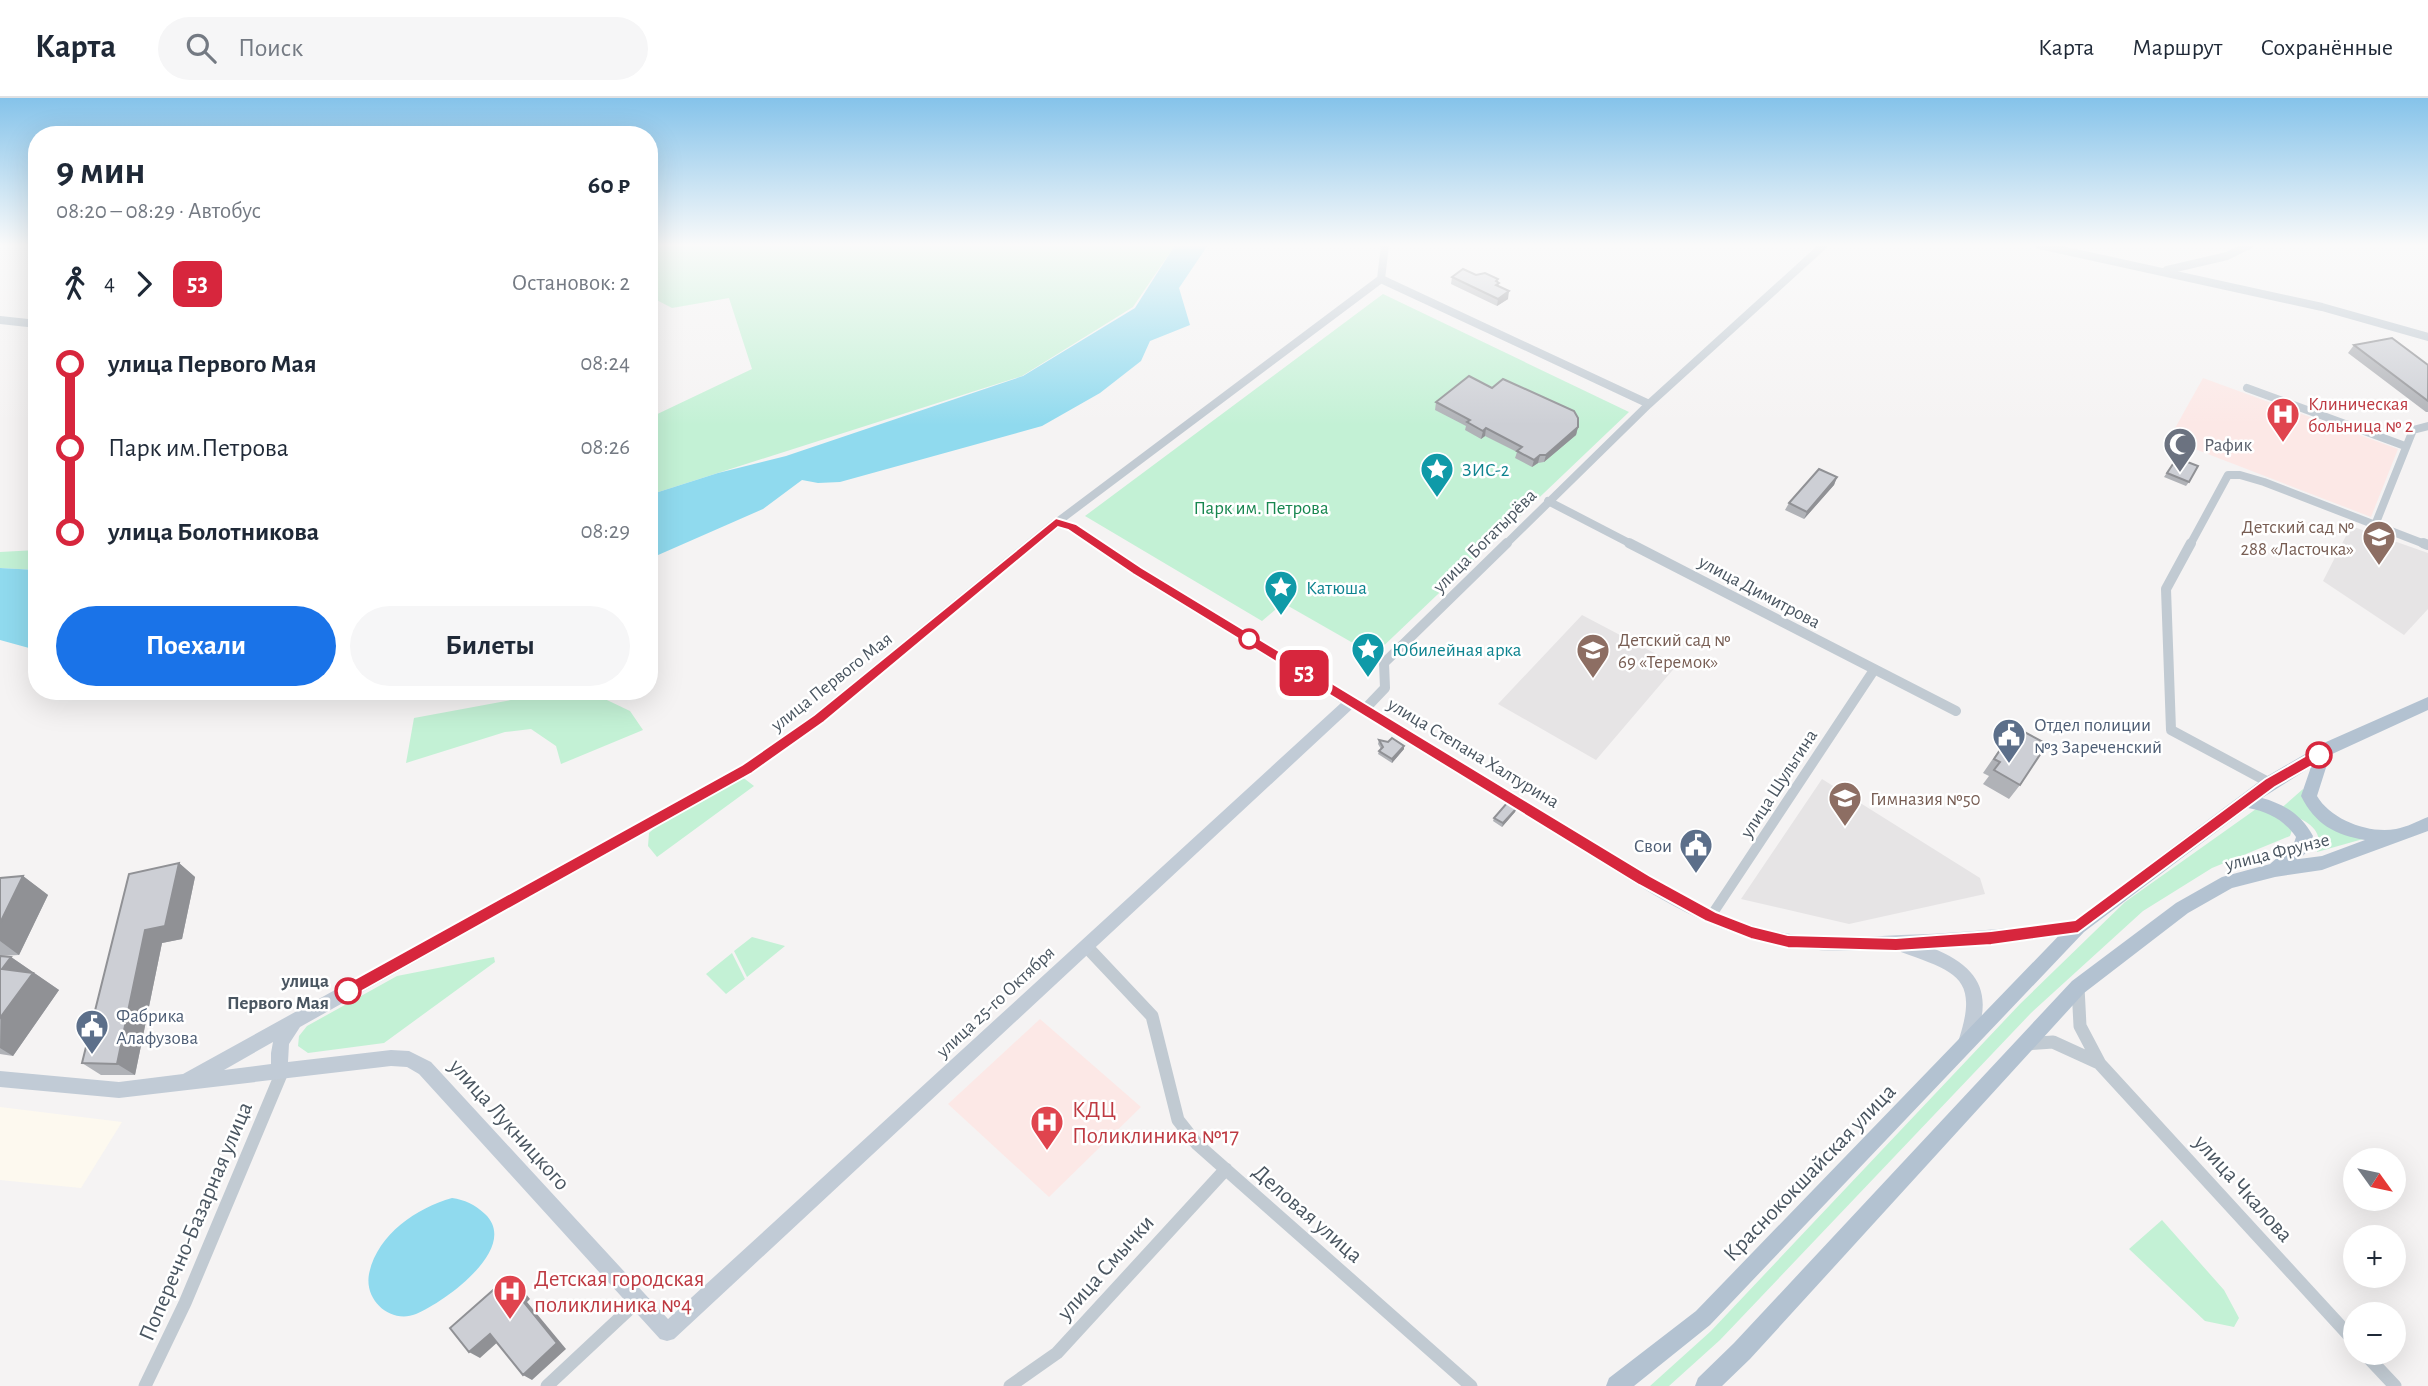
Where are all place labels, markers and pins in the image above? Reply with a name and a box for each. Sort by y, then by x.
hospital icon: Клиническая больница № 2 [2264,395,2302,444]
place label: Клиническая больница № 2 [2308,395,2414,436]
mosque icon: Рафик [2161,425,2199,474]
place label: Рафик [2204,436,2253,455]
place icon: ЗИС-2 [1418,450,1456,499]
place label: ЗИС-2 [1462,461,1510,480]
place label: Детский сад № 288 «Ласточка» [2240,518,2354,559]
school or university icon: Детский сад № 288 «Ласточка» [2360,518,2398,567]
place icon: Катюша [1262,568,1300,617]
place label: Катюша [1306,579,1367,598]
unlabelled marker [1239,629,1259,649]
place icon: Юбилейная арка [1349,630,1387,679]
school or university icon: Детский сад № 69 «Теремок» [1574,631,1612,680]
place label: Детский сад № 69 «Теремок» [1618,631,1731,672]
place label: Юбилейная арка [1392,641,1522,660]
public building icon: Отдел полиции №3 Зареченский [1990,716,2028,765]
place label: Отдел полиции №3 Зареченский [2034,716,2162,757]
unlabelled marker [2306,742,2332,768]
school or university icon: Гимназия №50 [1826,779,1864,828]
place label: Гимназия №50 [1870,790,1981,809]
public building icon: Свои [1677,826,1715,875]
place label: Свои [1634,837,1672,856]
place label: улица Первого Мая [227,972,329,1013]
marker: улица Первого Мая [335,978,361,1004]
public building icon: Фабрика Алафузова [73,1007,111,1056]
place label: Фабрика Алафузова [116,1007,198,1048]
place label: КДЦ Поликлиника №17 [1072,1099,1239,1148]
hospital icon: КДЦ Поликлиника №17 [1028,1103,1066,1152]
place label: Детская городская поликлиника №4 [534,1268,704,1317]
hospital icon: Детская городская поликлиника №4 [491,1272,529,1321]

